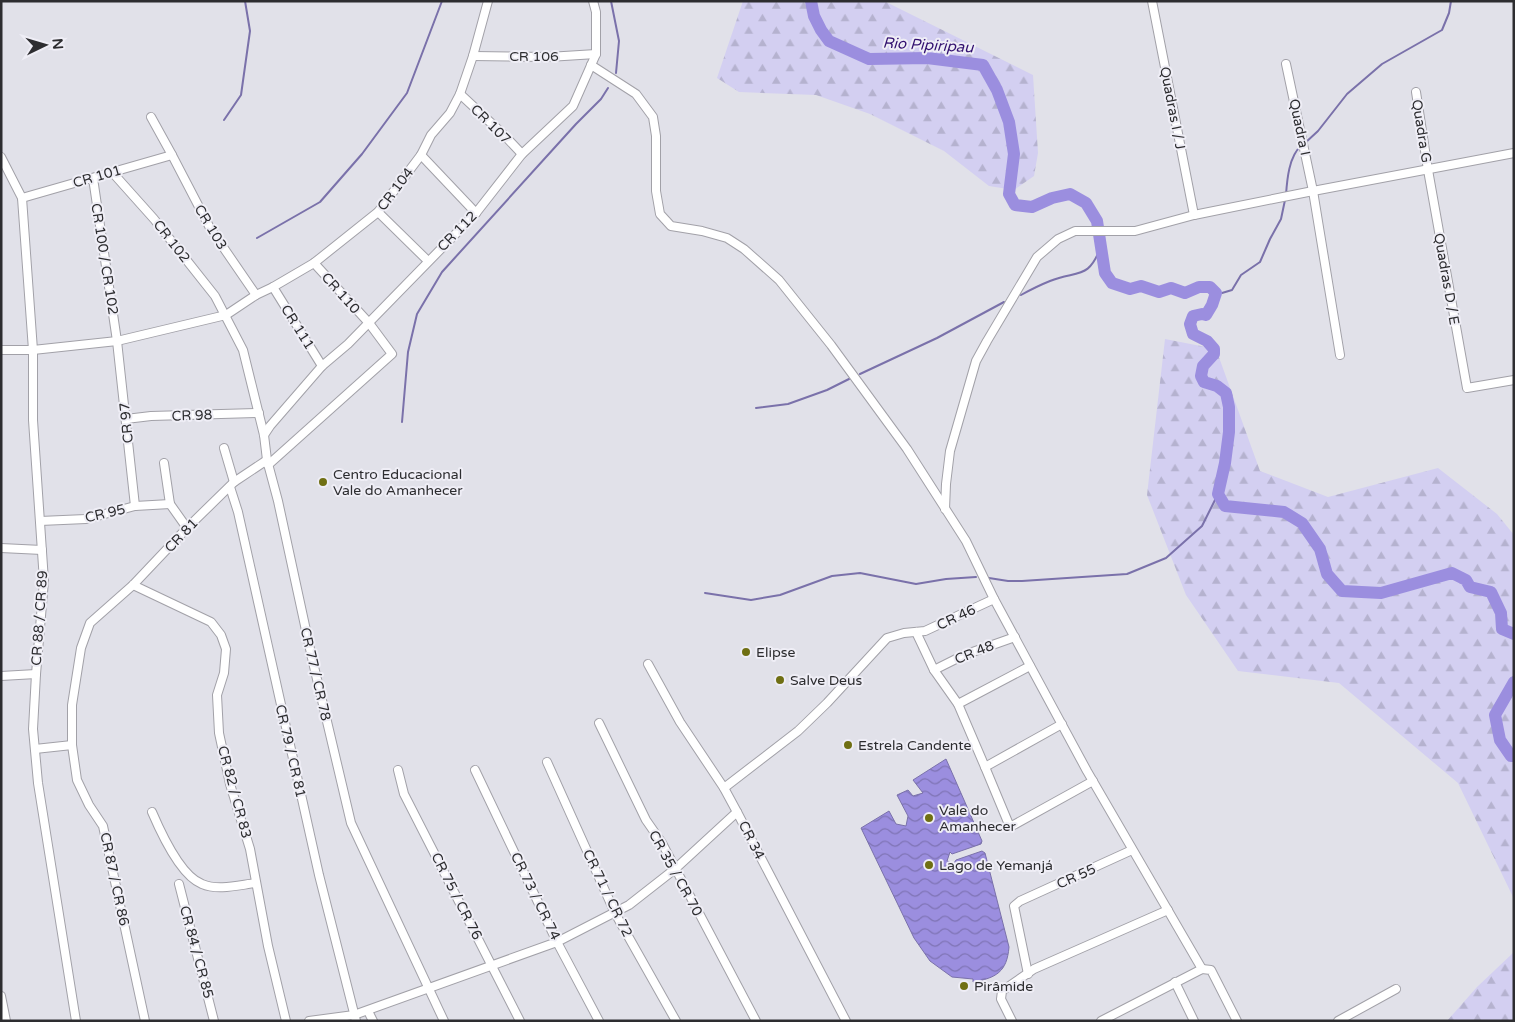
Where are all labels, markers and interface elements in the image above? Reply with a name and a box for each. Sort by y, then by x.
north arrow [20,20,70,70]
water label: Rio Pipiripau [882,34,975,56]
text: N [48,38,66,50]
street label: CR 106 [509,48,559,65]
street label: Quadras I / J [1156,65,1189,151]
street label: Quadra I [1285,97,1314,157]
street label: Quadra G [1408,98,1435,164]
street label: CR 107 [467,101,514,148]
street label: CR 101 [71,161,123,192]
street label: CR 104 [374,164,417,214]
street label: CR 100 / CR 102 [87,202,122,316]
street label: CR 103 [190,202,231,253]
street label: CR 112 [434,208,481,255]
street label: CR 102 [150,216,194,266]
street label: Quadras D / E [1430,232,1463,326]
street label: CR 110 [318,269,364,318]
street label: CR 111 [277,302,318,353]
street label: CR 97 [116,402,137,444]
street label: CR 98 [171,406,213,425]
place label: Centro Educacional Vale do Amanhecer [333,466,463,499]
marker: Centro Educacional Vale do Amanhecer [317,476,329,488]
street label: CR 95 [83,501,127,526]
street label: CR 81 [161,515,202,556]
street label: CR 88 / CR 89 [28,570,51,666]
street label: CR 46 [934,601,979,634]
street label: CR 77 / CR 78 [297,626,335,723]
street label: CR 48 [952,637,997,668]
place label: Elipse [756,644,795,661]
marker: Elipse [740,646,752,658]
place label: Salve Deus [790,672,863,689]
marker: Salve Deus [774,674,786,686]
street label: CR 79 / CR 81 [272,703,310,799]
place label: Estrela Candente [858,737,971,754]
marker: Estrela Candente [842,739,854,751]
street label: CR 82 / CR 83 [214,744,255,840]
place label: Vale do Amanhecer [939,802,1016,835]
marker: Vale do Amanhecer [923,812,935,824]
street label: CR 34 [735,818,769,863]
street label: CR 35 / CR 70 [645,827,706,919]
street label: CR 87 / CR 86 [96,831,133,928]
street label: CR 71 / CR 72 [579,847,636,940]
street label: CR 75 / CR 76 [427,850,486,943]
street label: CR 73 / CR 74 [507,850,564,943]
place label: Lago de Yemanjá [939,857,1053,874]
marker: Lago de Yemanjá [923,859,935,871]
street label: CR 55 [1054,860,1098,893]
street label: CR 84 / CR 85 [176,904,217,1000]
place label: Pirâmide [974,978,1033,995]
marker: Pirâmide [958,980,970,992]

